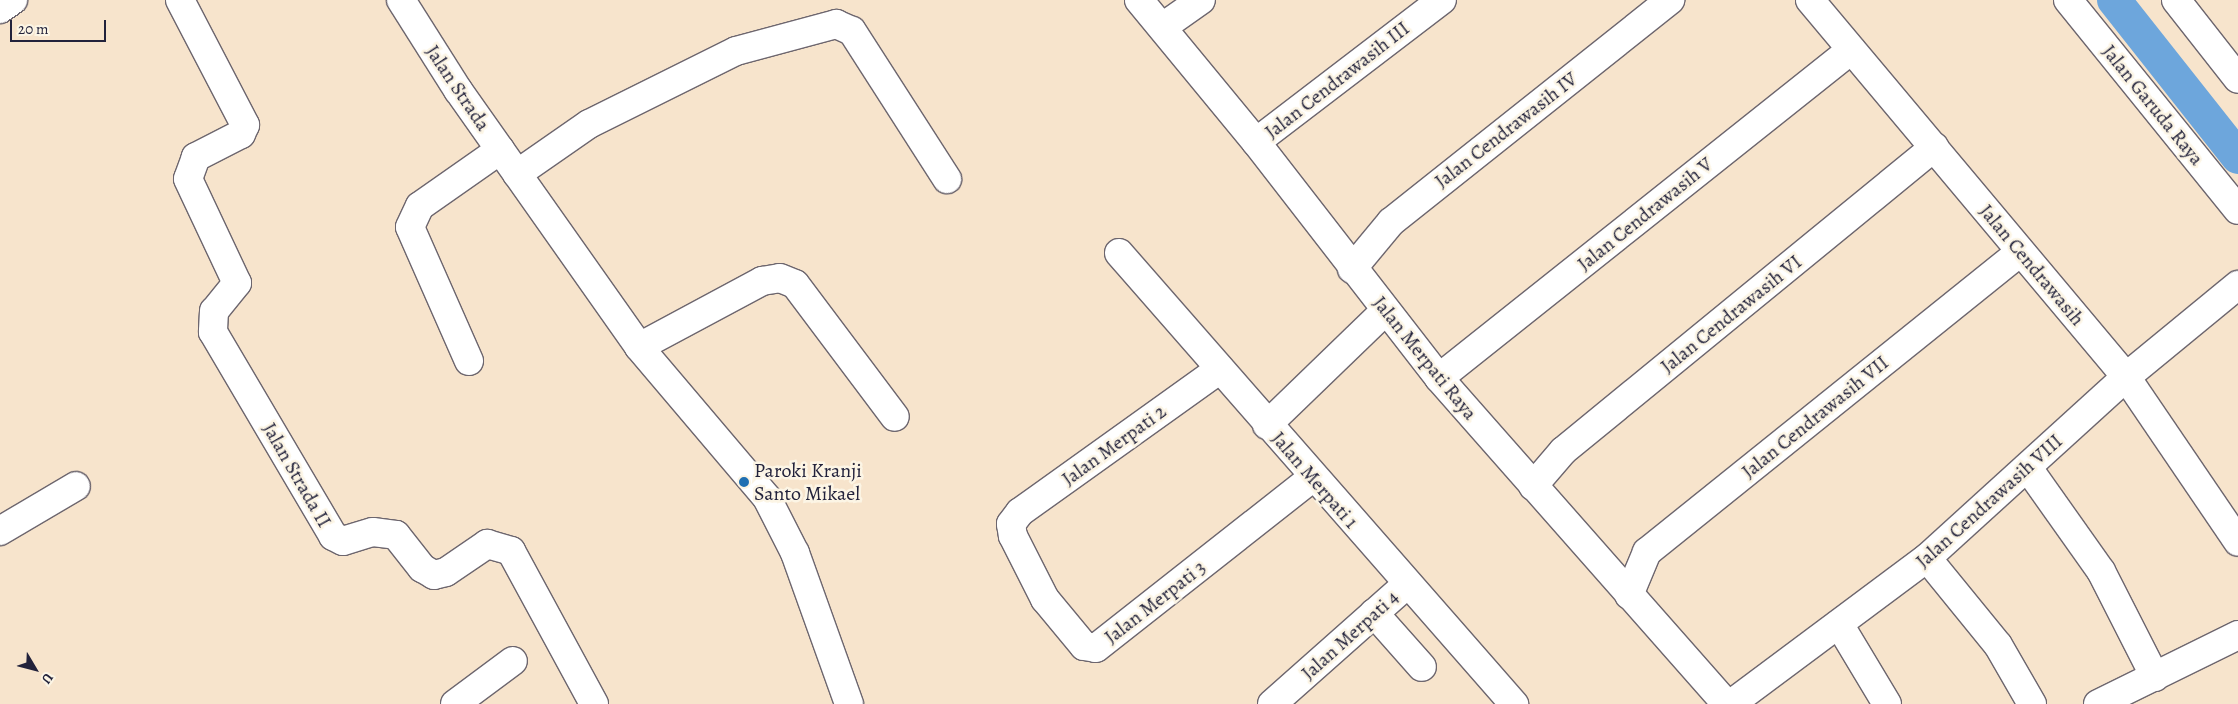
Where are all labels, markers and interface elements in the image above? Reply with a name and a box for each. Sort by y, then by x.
scale bar [12,10,109,42]
street label: Jalan Cendrawasih III [1260,16,1414,144]
text: 20 m [18,19,49,39]
street label: Jalan Strada [421,40,495,136]
street label: Jalan Garuda Raya [2097,40,2209,170]
street label: Jalan Cendrawasih IV [1430,67,1582,193]
street label: Jalan Cendrawasih V [1572,152,1718,276]
street label: Jalan Cendrawasih [1974,199,2090,331]
street label: Jalan Cendrawasih VI [1656,250,1806,378]
street label: Jalan Merpati Raya [1368,291,1482,425]
street label: Jalan Cendrawasih VII [1737,351,1893,483]
street label: Jalan Merpati 2 [1057,399,1171,491]
street label: Jalan Strada II [257,418,337,532]
street label: Jalan Merpati 1 [1266,427,1364,533]
street label: Jalan Cendrawasih VIII [1911,429,2067,573]
place label: Paroki Kranji Santo Mikael [754,459,862,506]
marker: Paroki Kranji Santo Mikael [738,476,750,488]
street label: Jalan Merpati 3 [1100,555,1210,649]
street label: Jalan Merpati 4 [1296,585,1404,685]
north arrow [10,644,60,694]
text: U [37,669,58,688]

